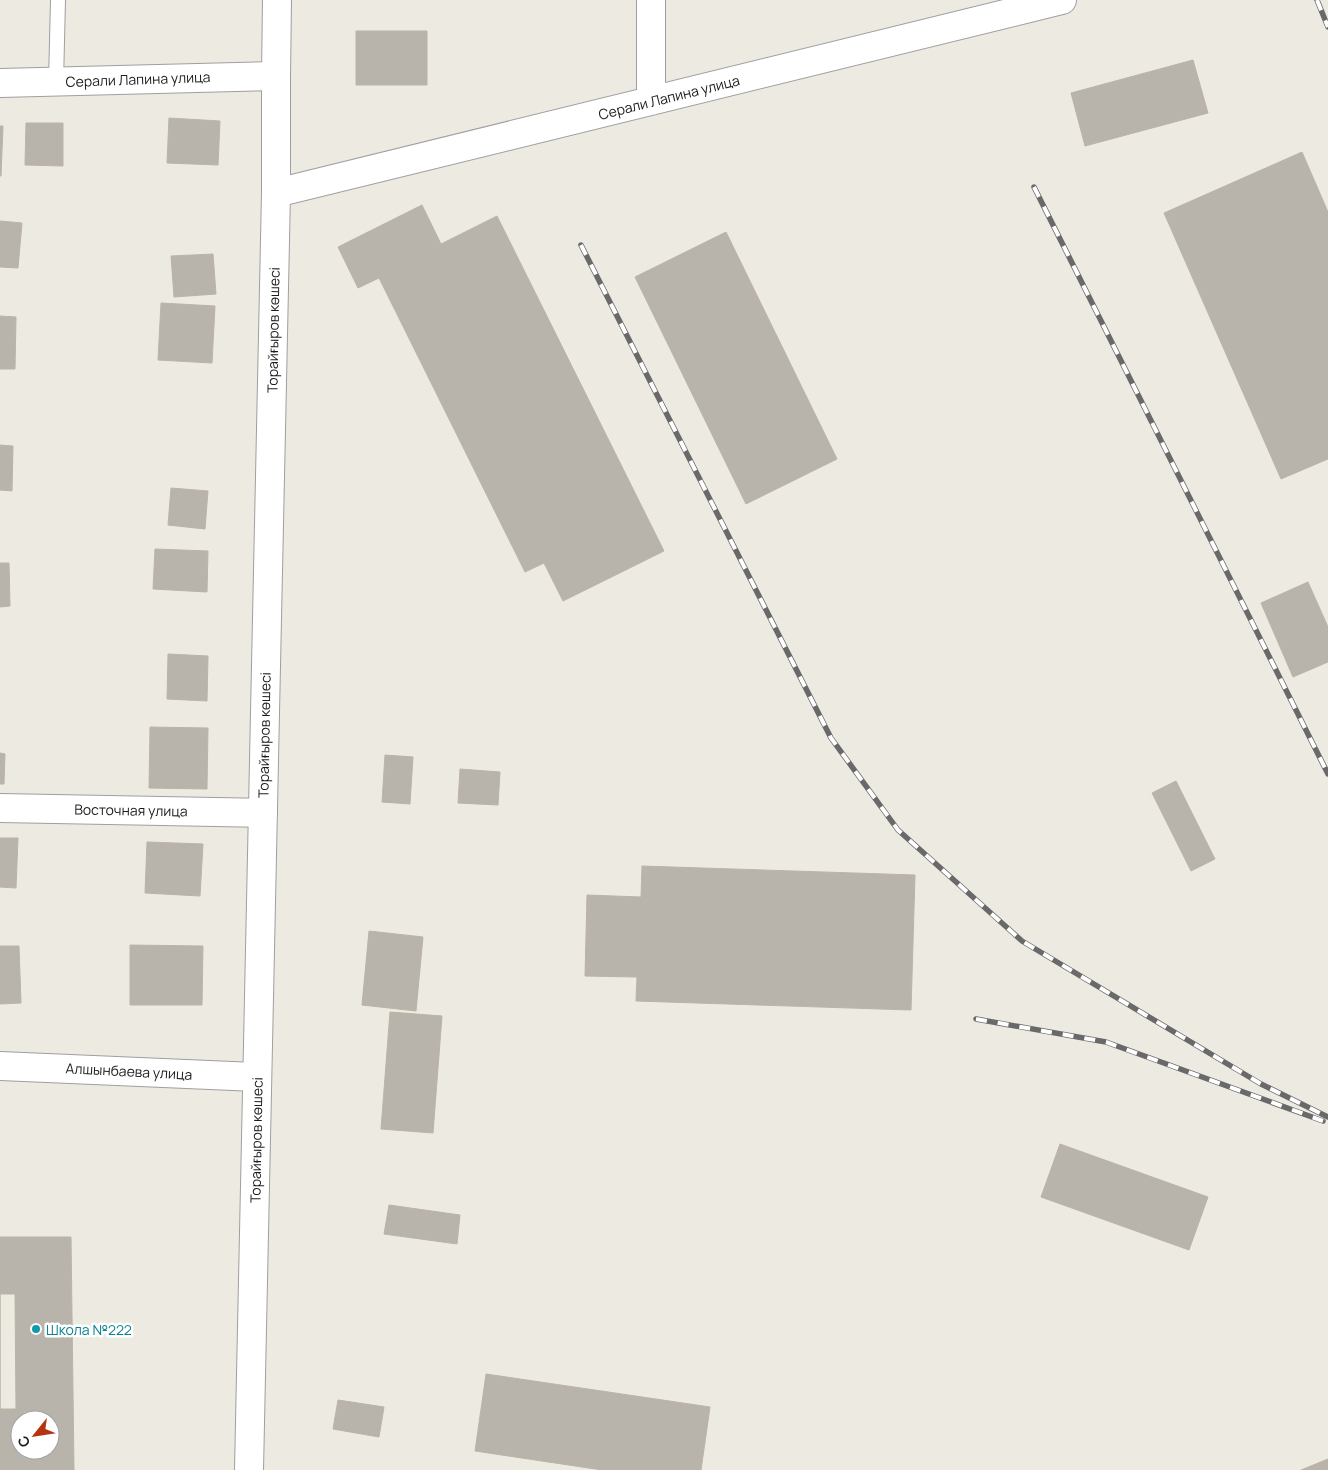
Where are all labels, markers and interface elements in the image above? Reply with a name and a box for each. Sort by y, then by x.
street label: Серали Лапина улица [65,67,211,91]
street label: Серали Лапина улица [596,70,742,124]
street label: Торайғыров көшесі [262,267,284,393]
street label: Торайғыров көшесі [253,672,275,798]
street label: Восточная улица [74,800,188,820]
street label: Алшынбаева улица [65,1058,193,1084]
street label: Торайғыров көшесі [245,1077,267,1203]
place label: Школа №222 [46,1320,132,1339]
marker: Школа №222 [30,1323,42,1335]
north arrow [10,1410,60,1460]
text: С [12,1433,34,1451]

